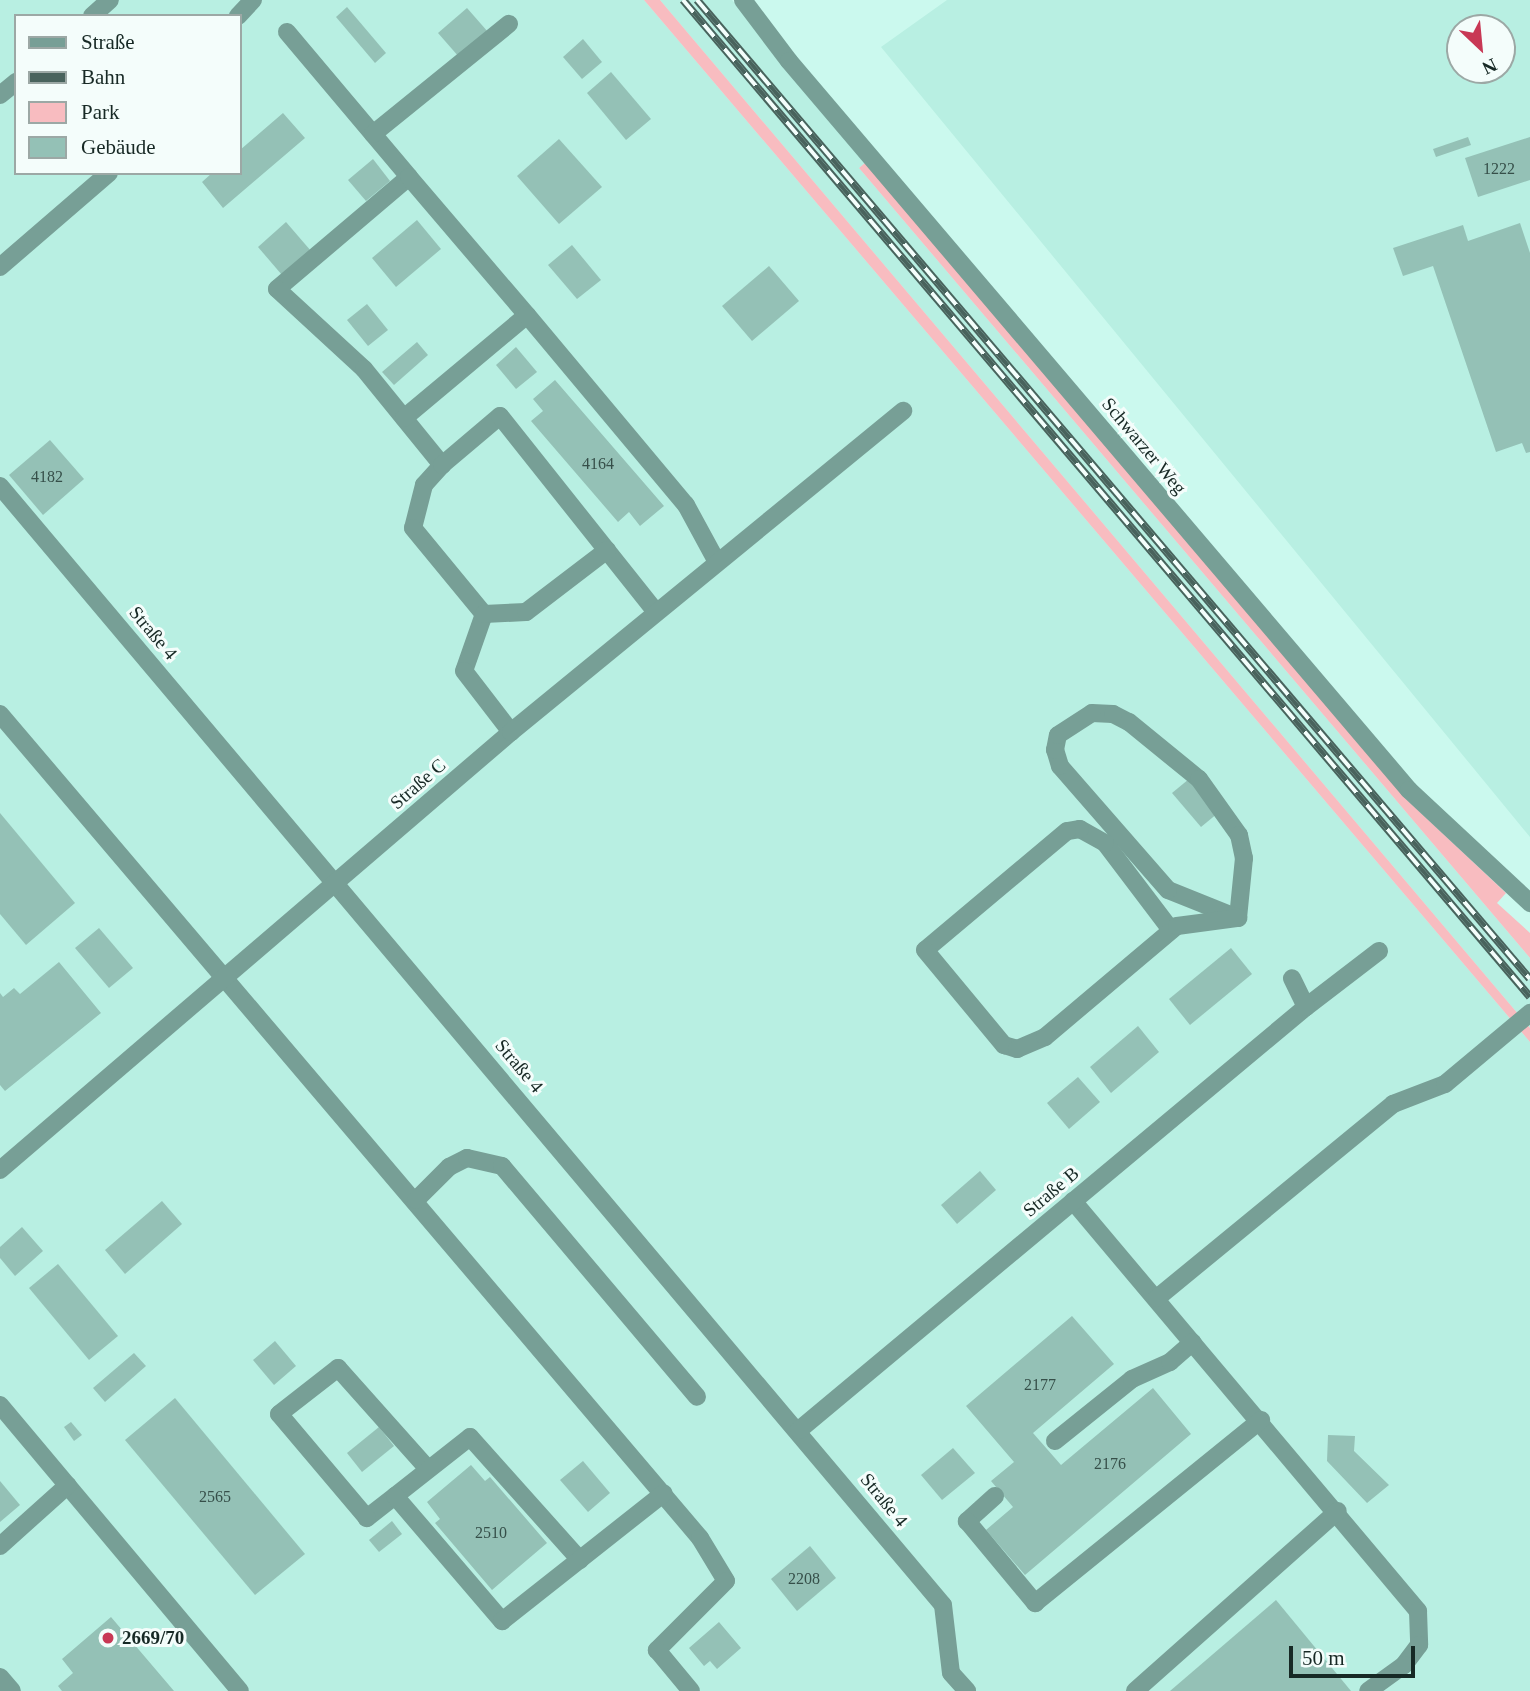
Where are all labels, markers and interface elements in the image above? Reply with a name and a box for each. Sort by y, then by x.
legend [14,14,242,175]
north arrow [1446,14,1516,84]
text: Straße [81,30,135,54]
text: N [1479,54,1500,79]
text: Bahn [81,65,125,89]
text: Park [81,100,120,124]
text: Gebäude [81,135,156,159]
house number: 1222 [1483,159,1515,179]
street label: Schwarzer Weg [1097,393,1191,499]
house number: 4164 [582,454,614,474]
house number: 4182 [31,467,63,487]
street label: Straße 4 [124,602,182,664]
street label: Straße C [386,754,450,814]
street label: Straße 4 [490,1035,548,1097]
street label: Straße B [1018,1162,1084,1222]
house number: 2177 [1024,1375,1056,1395]
house number: 2176 [1094,1454,1126,1474]
street label: Straße 4 [855,1468,913,1532]
house number: 2565 [199,1487,231,1507]
house number: 2510 [475,1523,507,1543]
house number: 2208 [788,1569,820,1589]
place label: 2669/70 [122,1627,184,1649]
marker: 2669/70 [100,1630,116,1646]
scale bar [1292,1632,1418,1676]
text: 50 m [1302,1646,1345,1670]

